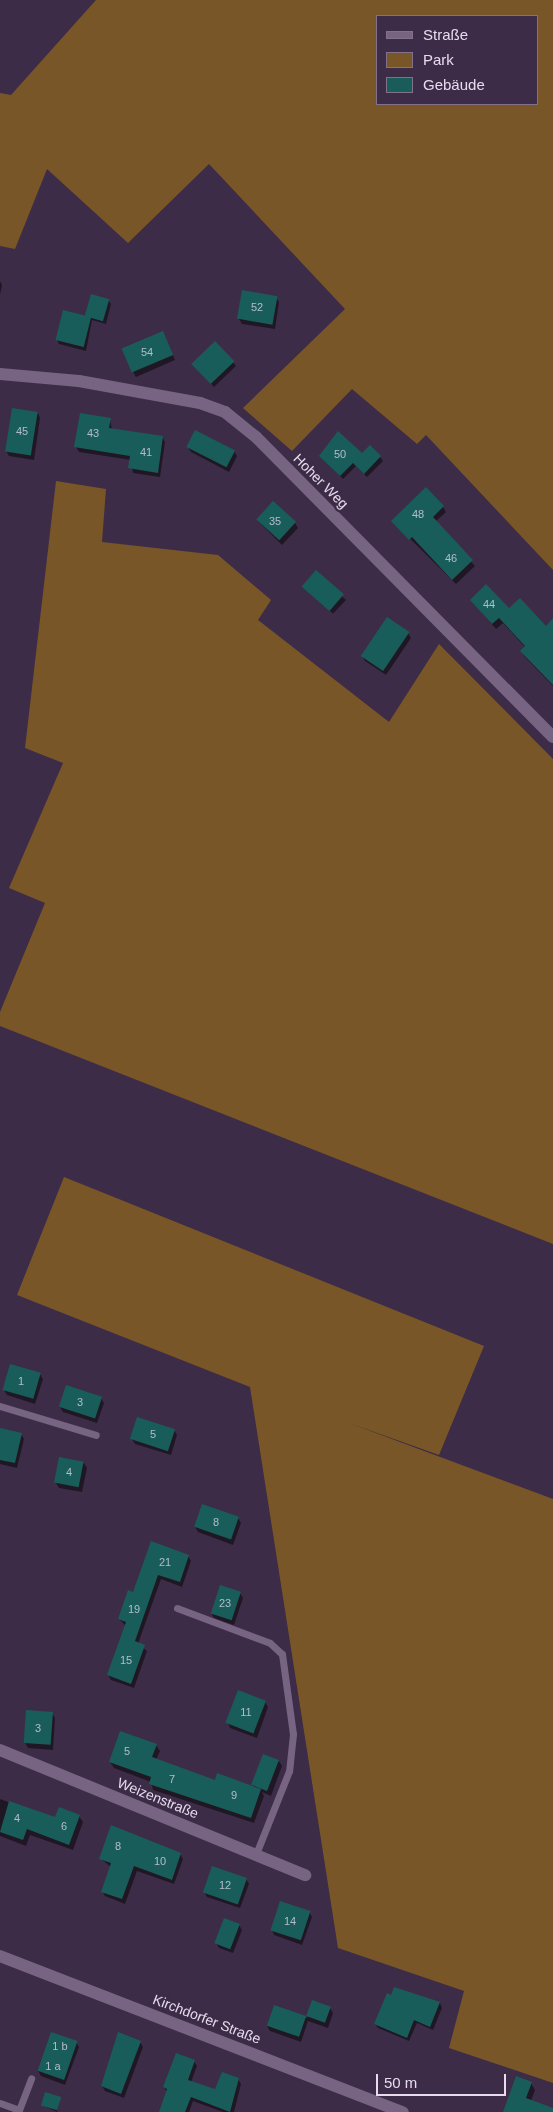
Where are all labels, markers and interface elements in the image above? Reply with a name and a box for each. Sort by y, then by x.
legend [376,15,538,105]
text: Straße [423,26,468,43]
text: Park [423,51,454,68]
text: Gebäude [423,76,485,93]
house number: 52 [251,300,263,314]
house number: 54 [141,345,153,359]
house number: 45 [16,424,28,438]
house number: 43 [87,426,99,440]
house number: 41 [140,445,152,459]
house number: 50 [334,447,346,461]
street label: Hoher Weg [290,450,352,512]
house number: 48 [412,507,424,521]
house number: 35 [269,514,281,528]
house number: 46 [445,551,457,565]
house number: 44 [483,597,495,611]
house number: 1 [18,1374,24,1388]
house number: 3 [77,1395,83,1409]
house number: 5 [150,1427,156,1441]
house number: 4 [66,1465,72,1479]
house number: 8 [213,1515,219,1529]
house number: 21 [159,1555,171,1569]
house number: 23 [219,1596,231,1610]
house number: 19 [128,1602,140,1616]
house number: 15 [120,1653,132,1667]
house number: 11 [240,1705,252,1719]
house number: 3 [35,1721,41,1735]
house number: 5 [124,1744,130,1758]
house number: 7 [169,1772,175,1786]
street label: Weizenstraße [115,1774,201,1822]
house number: 9 [231,1788,237,1802]
house number: 4 [14,1811,20,1825]
house number: 6 [61,1819,67,1833]
house number: 8 [115,1839,121,1853]
house number: 10 [154,1854,166,1868]
house number: 12 [219,1878,231,1892]
house number: 14 [284,1914,296,1928]
street label: Kirchdorfer Straße [151,1991,263,2047]
house number: 1 b [52,2039,68,2053]
house number: 1 a [45,2059,61,2073]
scale bar [378,2064,508,2096]
text: 50 m [384,2074,417,2091]

